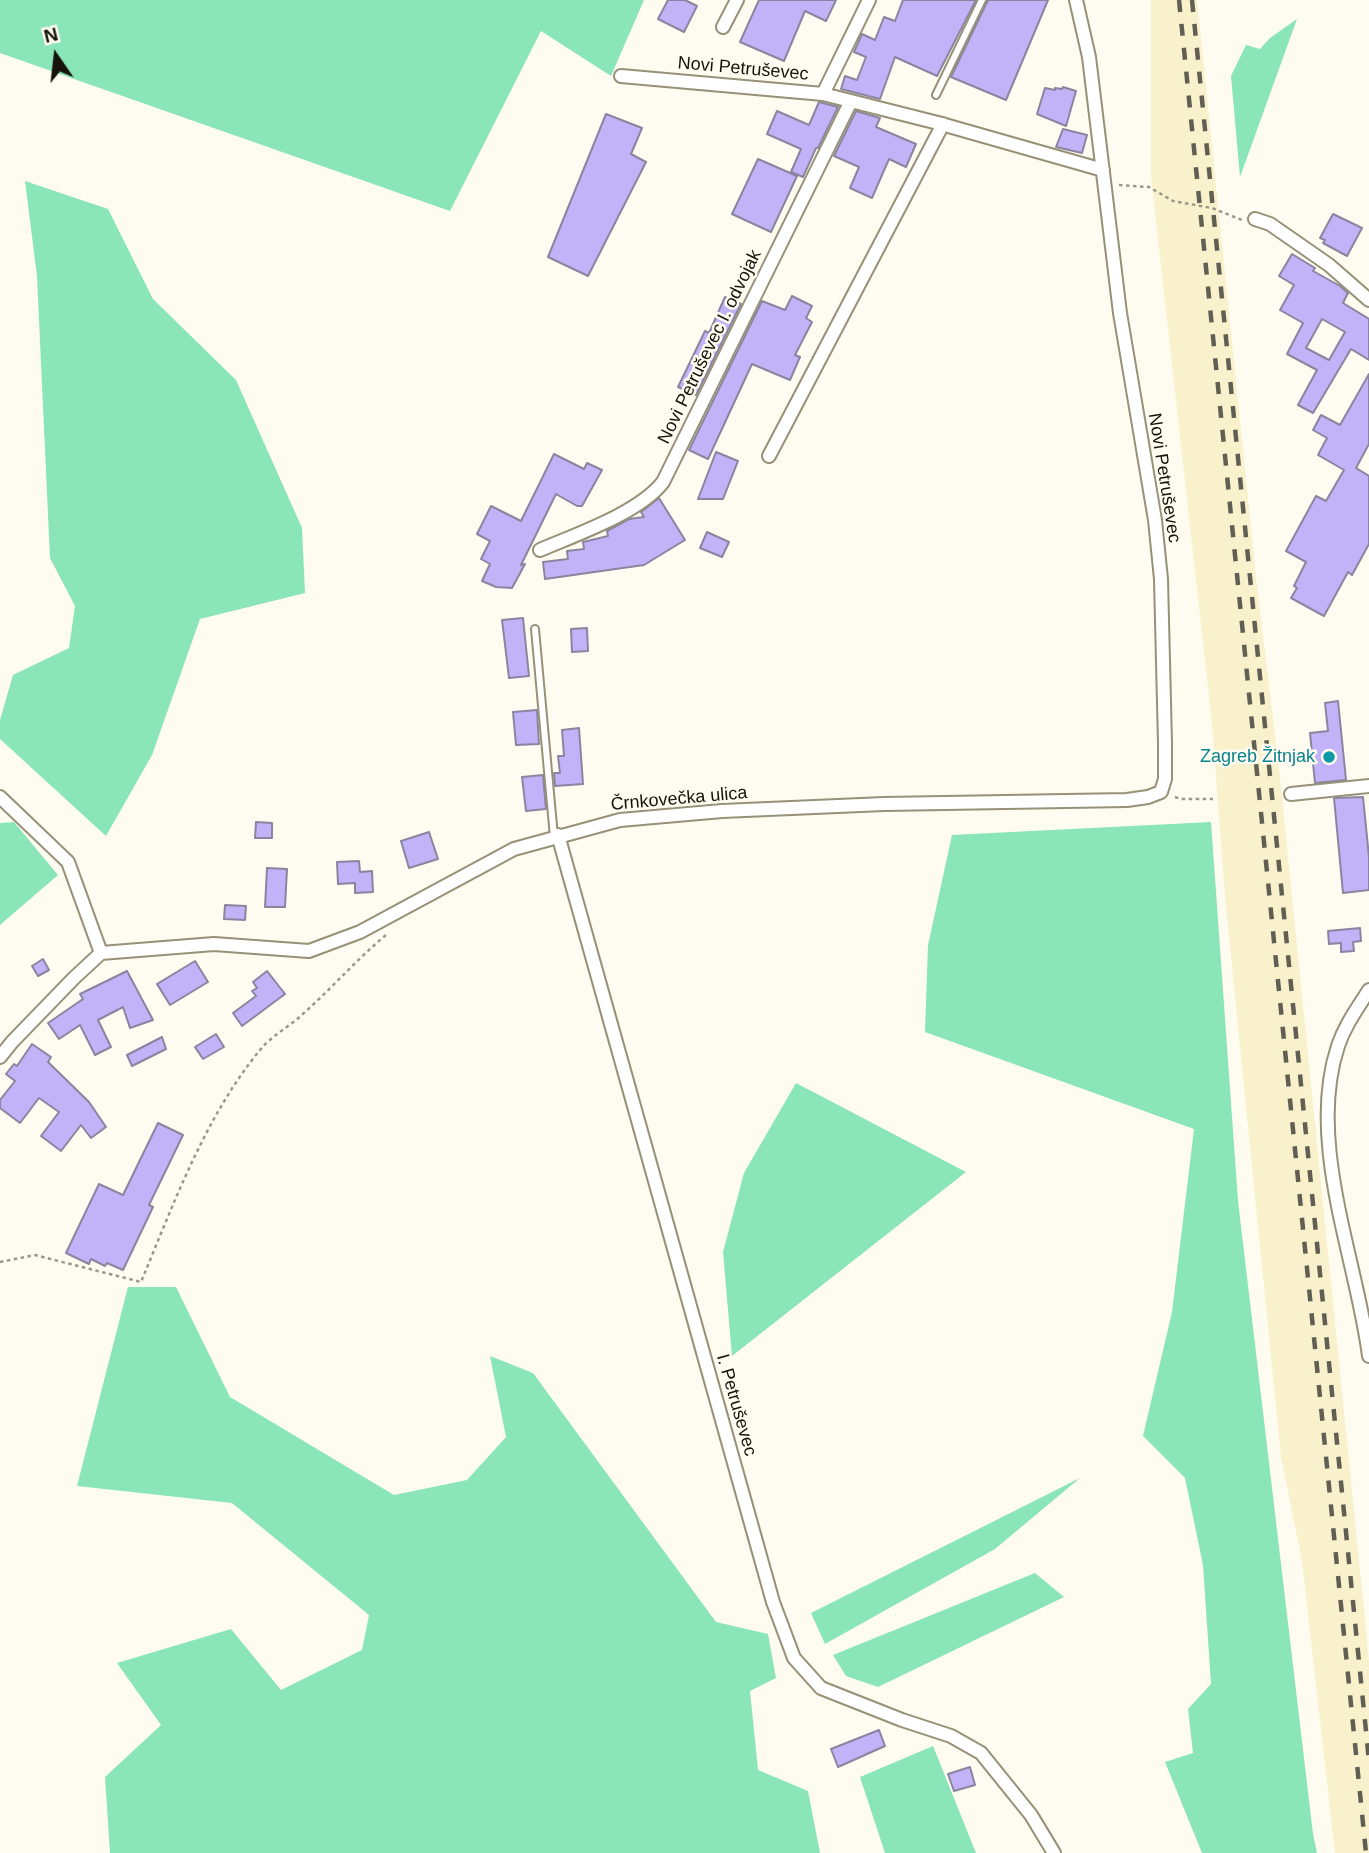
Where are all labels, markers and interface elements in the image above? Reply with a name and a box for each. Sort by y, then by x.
north arrow [21,21,91,91]
text: N [42,23,60,47]
street label: Novi Petruševec [677,53,809,85]
street label: Novi Petruševec I. odvojak [654,246,766,448]
street label: Novi Petruševec [1143,412,1185,544]
place label: Zagreb Žitnjak [1200,746,1315,768]
marker: Zagreb Žitnjak [1321,749,1337,765]
street label: Črnkovečka ulica [610,782,748,816]
street label: I. Petruševec [711,1352,761,1458]

